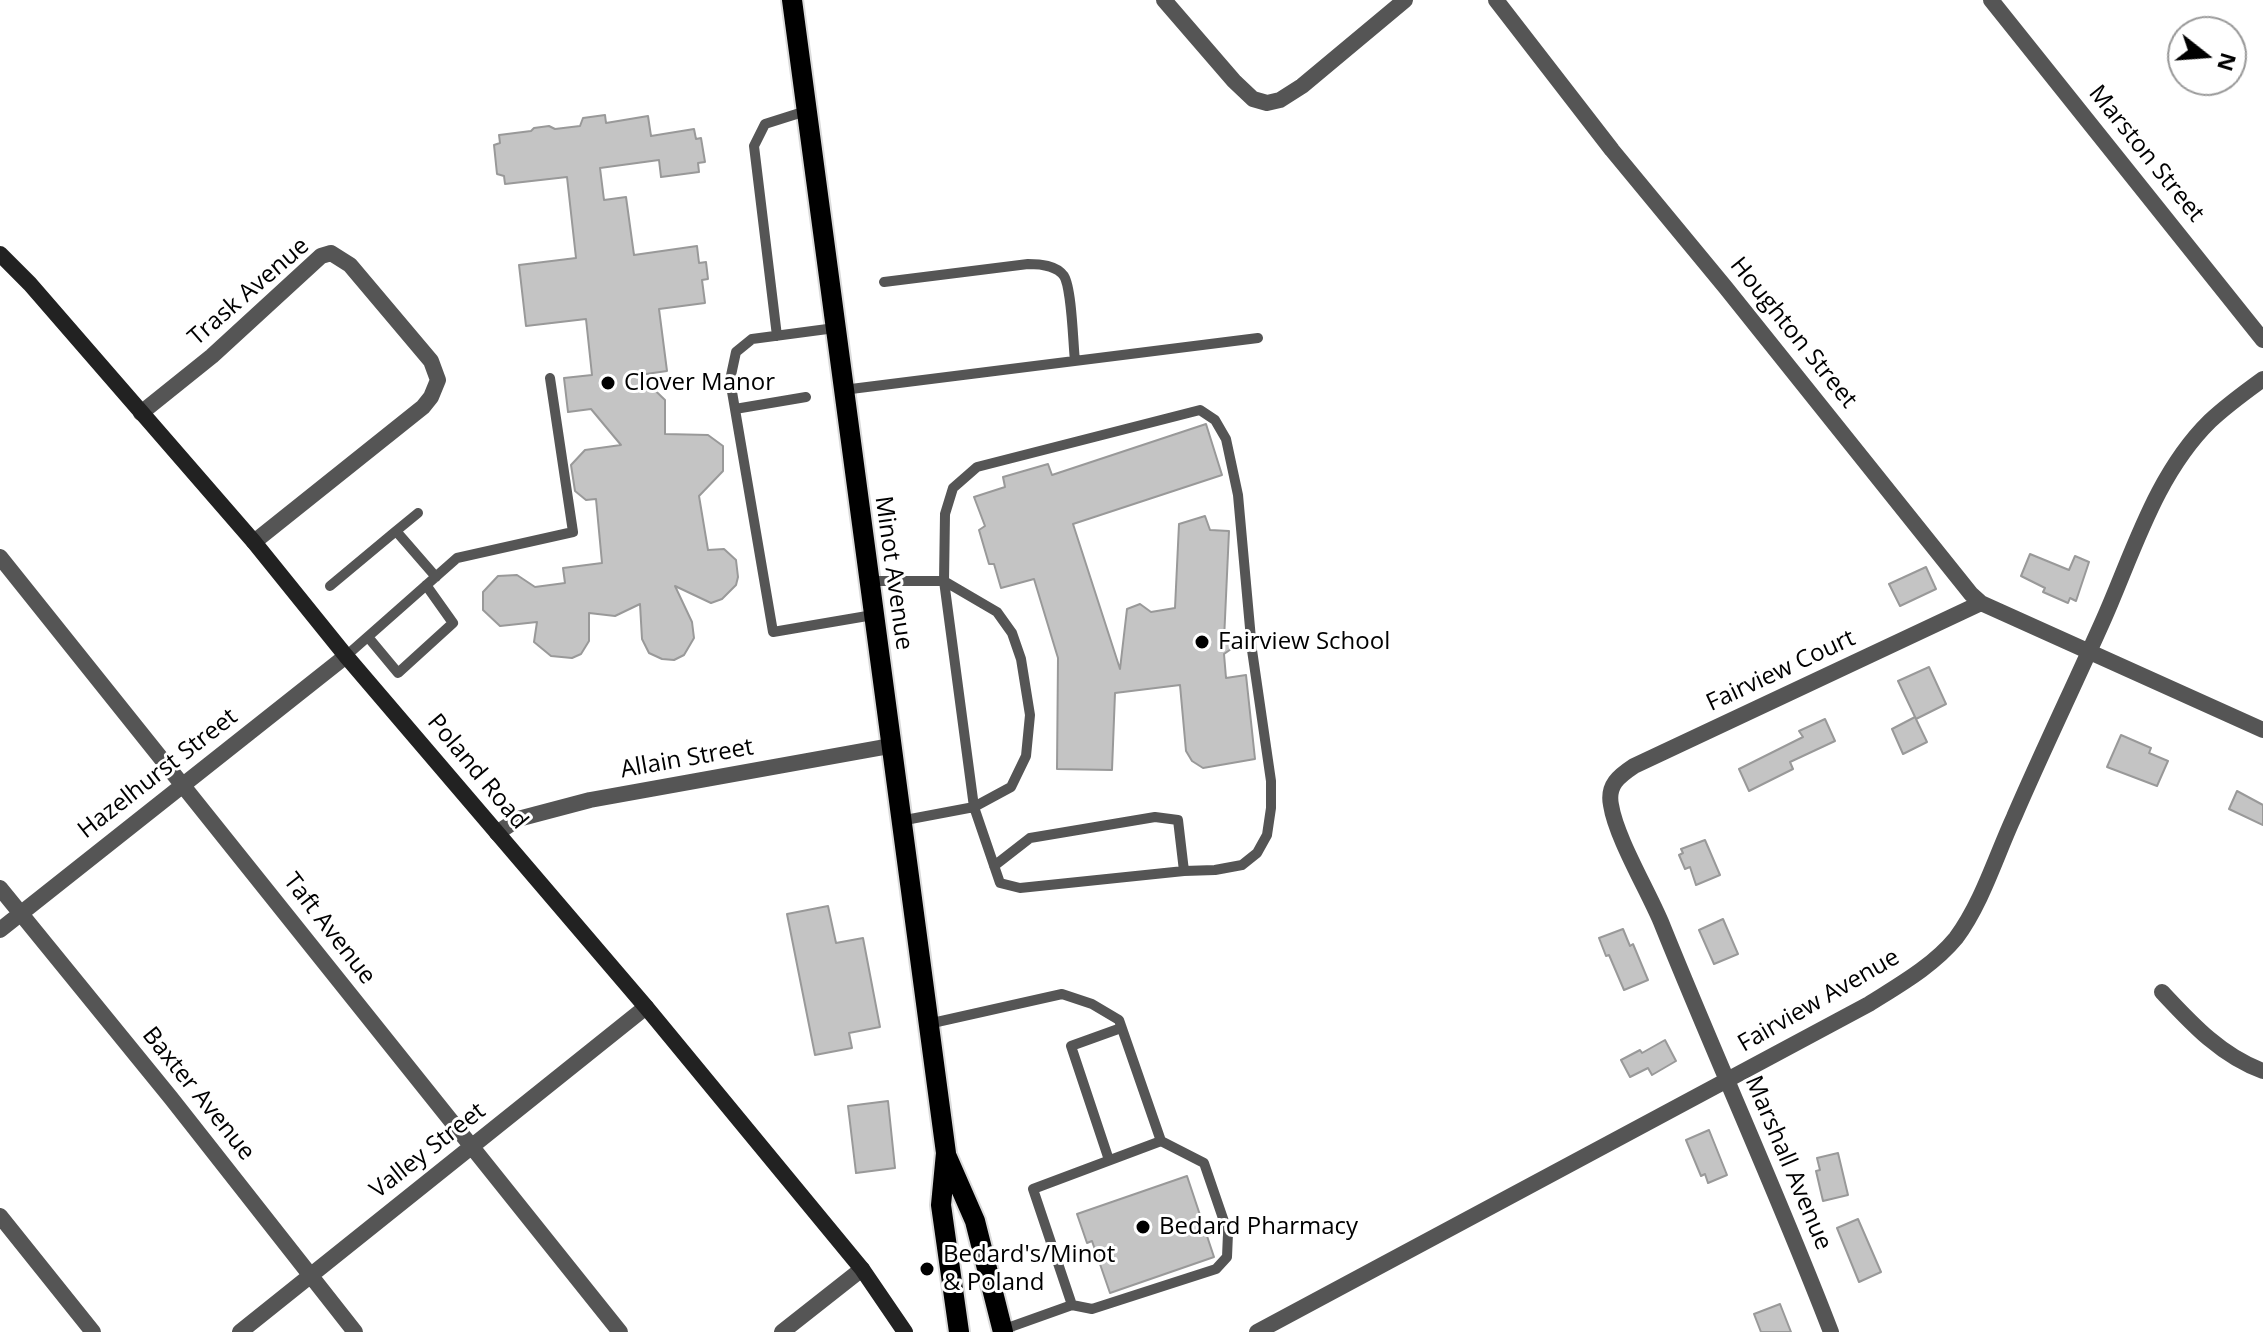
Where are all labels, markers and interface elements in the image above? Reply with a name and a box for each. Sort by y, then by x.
north arrow [2167,16,2247,96]
text: N [2211,49,2245,75]
street label: Marston Street [2082,80,2210,228]
street label: Trask Avenue [183,232,315,352]
street label: Houghton Street [1723,252,1863,414]
place label: Clover Manor [624,369,775,397]
marker: Clover Manor [599,374,617,392]
street label: Minot Avenue [868,494,918,652]
street label: Fairview Court [1702,624,1860,718]
place label: Fairview School [1218,628,1390,656]
marker: Fairview School [1193,633,1211,651]
street label: Hazelhurst Street [73,703,243,845]
street label: Poland Road [421,709,533,835]
street label: Allain Street [618,733,756,785]
street label: Taft Avenue [277,868,381,990]
street label: Fairview Avenue [1733,943,1905,1059]
street label: Baxter Avenue [136,1022,260,1166]
street label: Marshall Avenue [1738,1072,1838,1254]
street label: Valley Street [365,1097,491,1205]
place label: Bedard Pharmacy [1159,1213,1358,1241]
marker: Bedard Pharmacy [1134,1218,1152,1236]
place label: Bedard's/Minot & Poland [943,1241,1115,1297]
marker: Bedard's/Minot & Poland [918,1260,936,1278]

